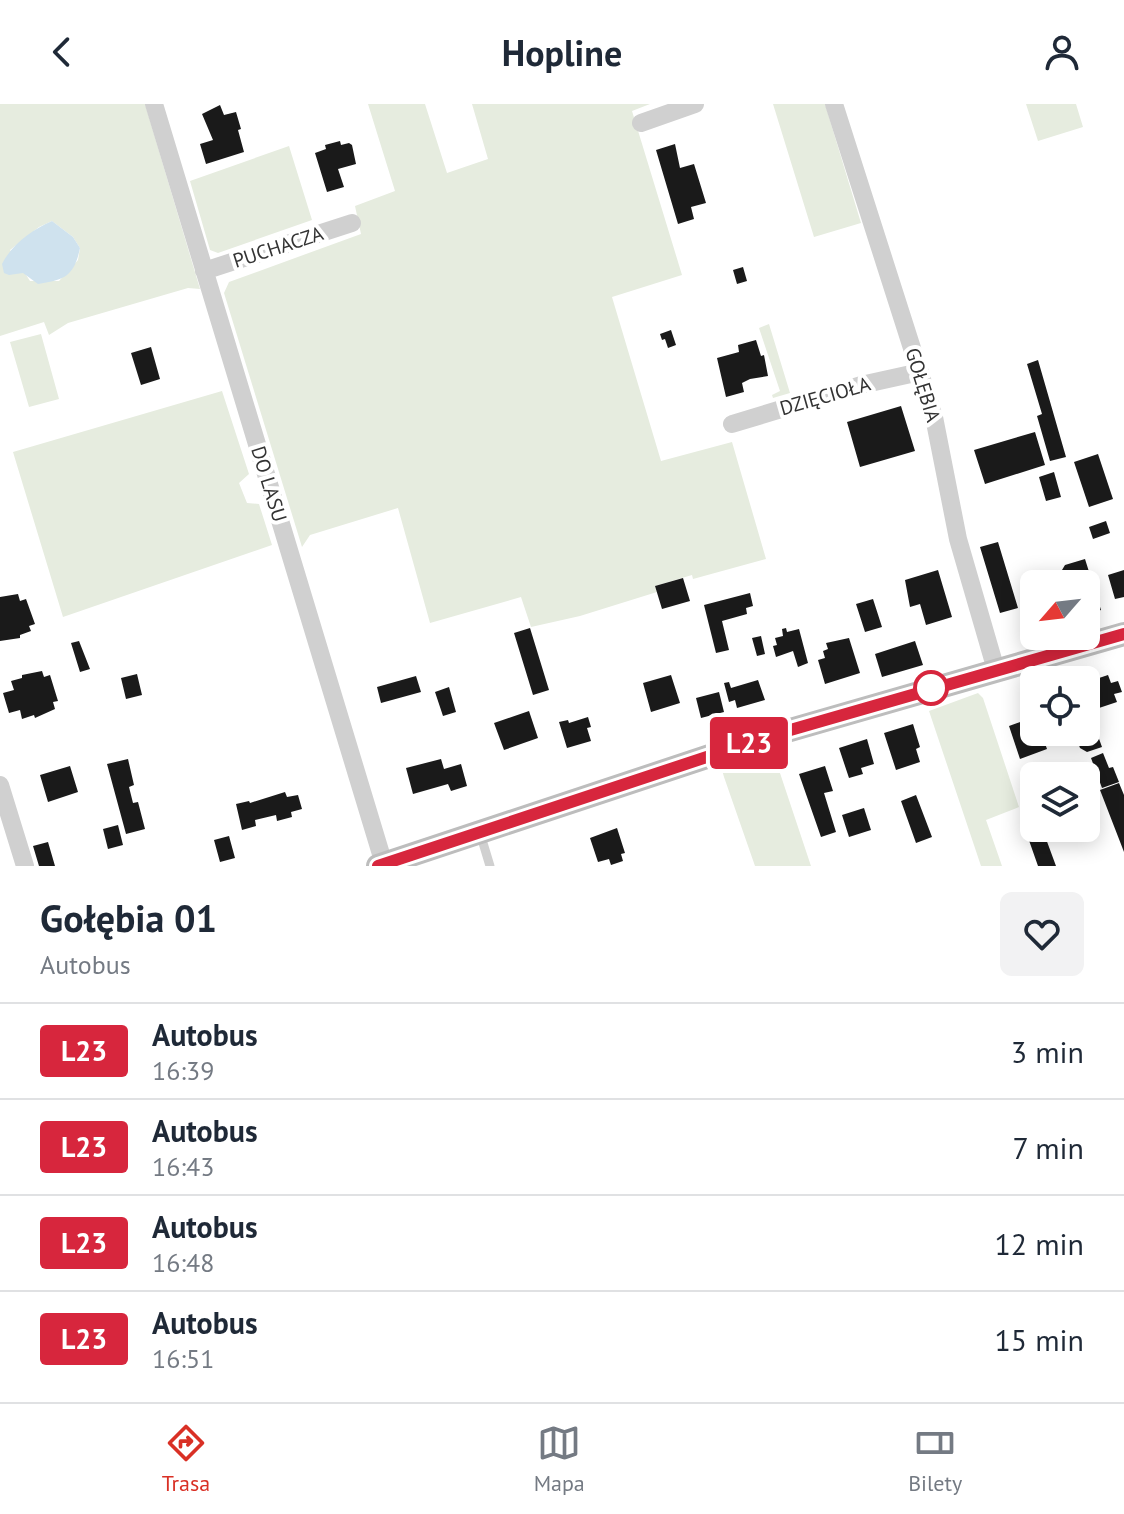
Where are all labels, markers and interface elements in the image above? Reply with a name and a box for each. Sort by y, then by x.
text: Hopline [502,29,622,76]
icon: back [40,30,84,74]
icon: person [1040,30,1084,74]
street label: PUCHACZA [230,220,327,274]
street label: GOŁĘBIA [899,345,947,426]
street label: DZIĘCIOŁA [777,371,874,421]
street label: DO LASU [245,443,293,525]
north arrow [1020,570,1100,650]
map controls [1020,570,1100,842]
button: locate [1020,666,1100,746]
unlabelled marker [914,671,948,705]
line badge: L23 [703,717,795,769]
text: L23 [726,724,772,761]
button: layers [1020,762,1100,842]
button: heart [1000,892,1084,976]
text: Gołębia 01 [40,893,217,942]
text: Autobus [40,948,131,981]
text: Autobus [152,1015,258,1054]
text: L23 [61,1032,107,1069]
text: 3 min [1011,1032,1084,1071]
text: 16:39 [152,1054,214,1087]
text: Autobus [152,1111,258,1150]
text: L23 [61,1128,107,1165]
text: 7 min [1012,1128,1084,1167]
text: 16:43 [152,1150,214,1183]
text: Autobus [152,1207,258,1246]
text: L23 [61,1224,107,1261]
text: 12 min [994,1224,1084,1263]
text: 16:48 [152,1246,214,1279]
text: Autobus [152,1303,258,1342]
text: L23 [61,1320,107,1357]
text: 15 min [994,1320,1084,1359]
text: 16:51 [152,1342,214,1375]
tab: Trasa [162,1421,210,1497]
tab: Mapa [534,1421,585,1497]
tab: Bilety [908,1421,962,1497]

